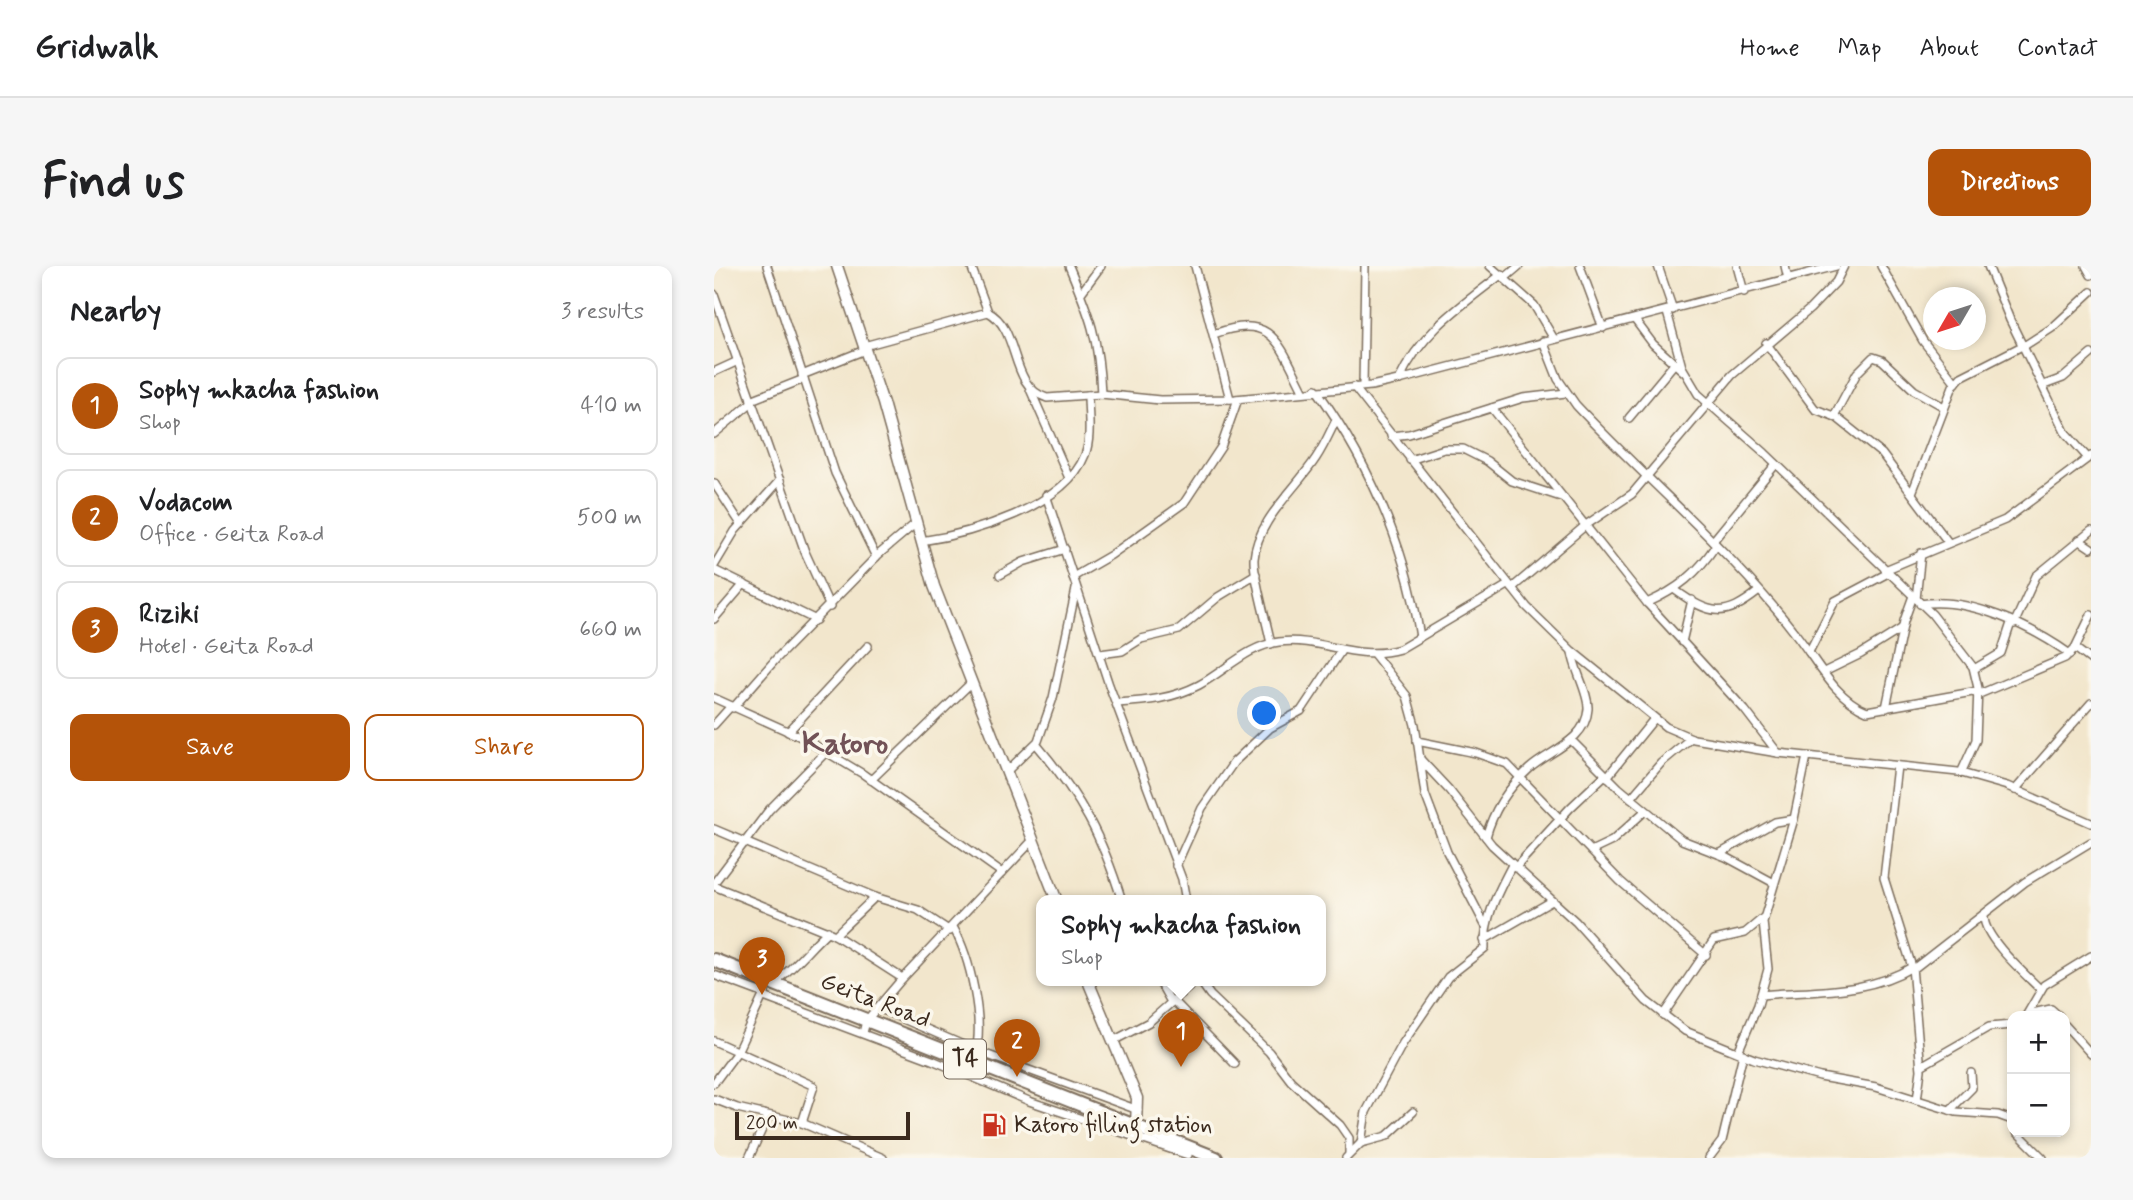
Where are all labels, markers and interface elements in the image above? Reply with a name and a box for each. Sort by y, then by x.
text: Gridwalk [35,26,159,70]
text: Home [1740,33,1800,64]
text: Map [1838,33,1882,64]
text: About [1920,33,1979,64]
text: Contact [2017,33,2098,64]
button: Directions [1928,149,2091,216]
text: Find us [42,150,185,215]
north arrow [1923,287,1986,350]
text: Nearby [70,292,161,331]
text: 3 results [561,297,644,327]
text: Sophy mkacha fashion [139,374,379,408]
text: 1 [90,391,100,421]
text: 410 m [580,391,642,421]
text: Shop [139,408,181,438]
text: Vodacom [139,486,233,520]
text: 2 [89,503,101,533]
text: 500 m [577,503,642,533]
text: Office · Geita Road [139,520,324,550]
text: Riziki [139,598,199,632]
text: 3 [90,615,100,645]
text: 660 m [579,615,642,645]
text: Hotel · Geita Road [139,632,314,662]
your location [1247,696,1281,730]
button: Save [70,714,350,781]
button: Share [364,714,644,781]
district label: Katoro [802,723,888,765]
popup [1036,895,1326,986]
text: Sophy mkacha fashion [1061,909,1301,943]
pin: 3 [739,937,785,995]
text: Shop [1061,943,1103,973]
street label: Geita Road [816,966,934,1036]
pin: 1 [1158,1009,1204,1067]
map controls [2007,1011,2070,1137]
button: + [2007,1011,2070,1074]
pin: 2 [994,1019,1040,1077]
road number: T4 [944,1040,986,1079]
button: − [2007,1074,2070,1137]
scale bar [735,1109,910,1141]
place label: Katoro filling station [1014,1110,1212,1144]
text: 200 m [746,1111,798,1136]
fuel station icon: Katoro filling station [980,1111,1008,1139]

